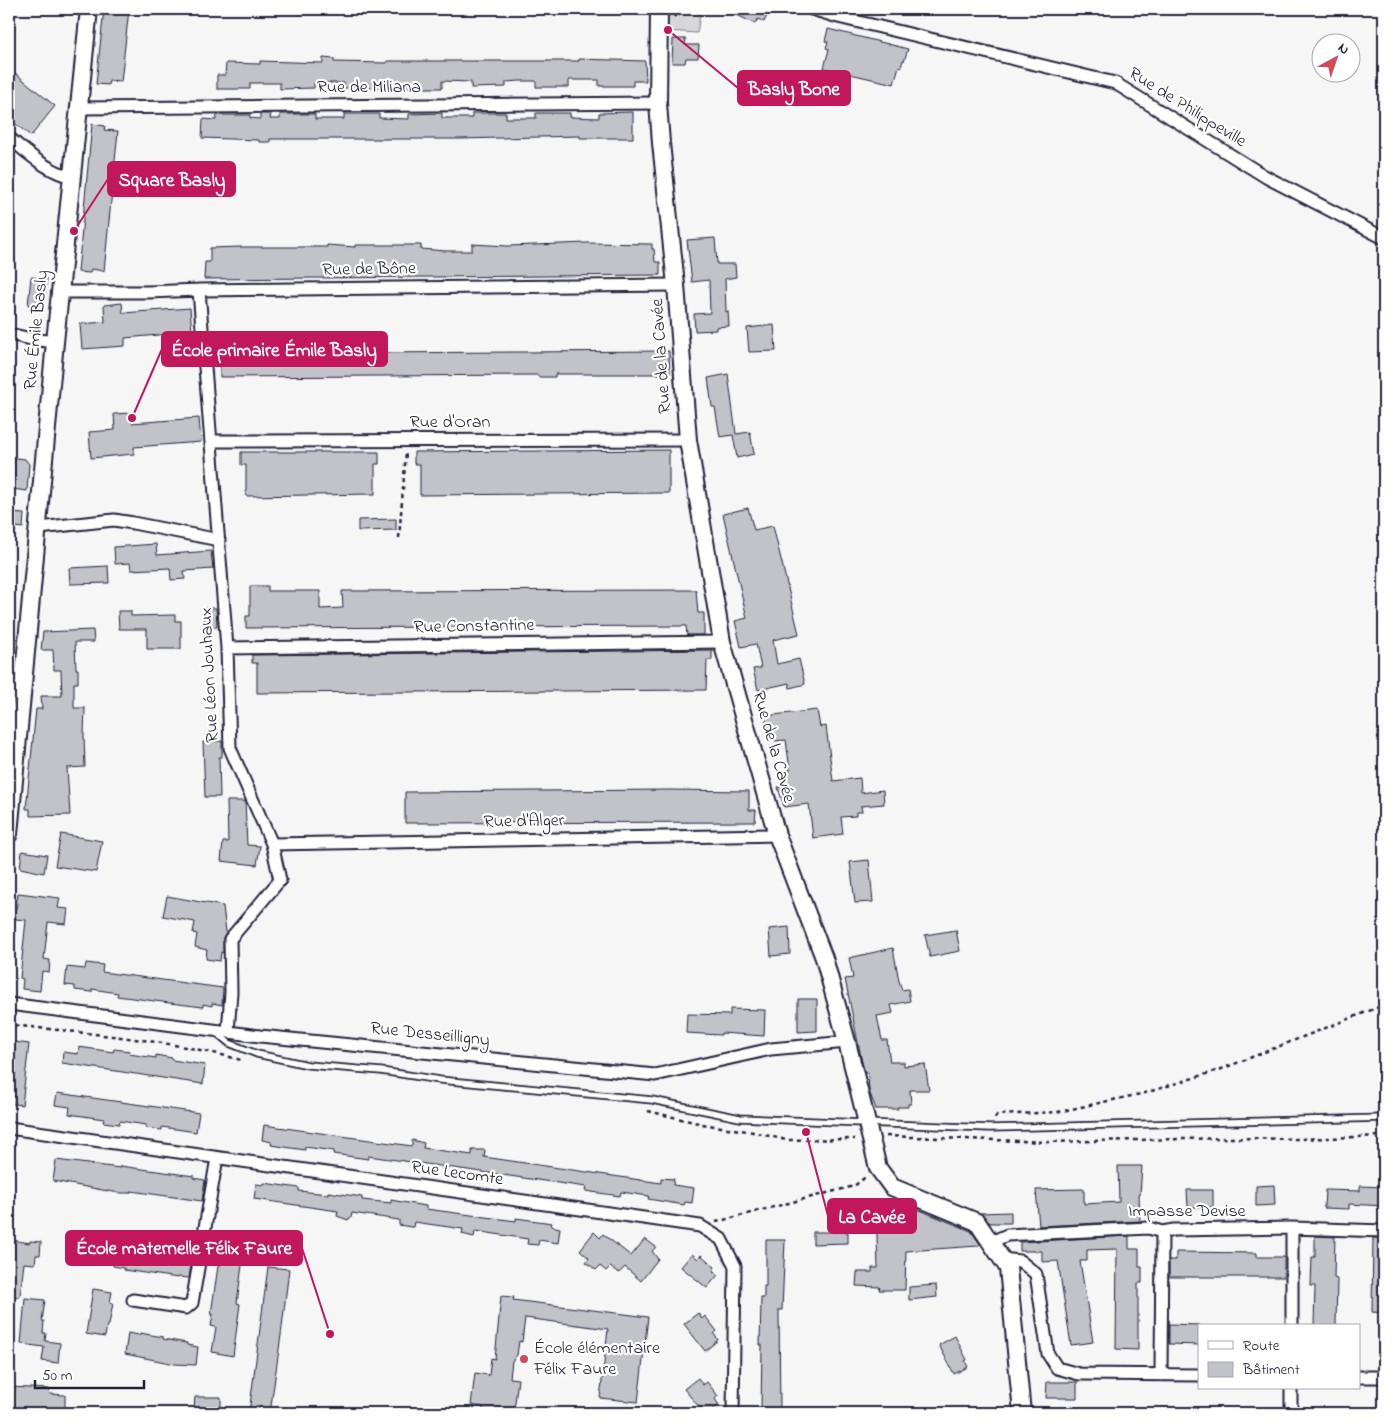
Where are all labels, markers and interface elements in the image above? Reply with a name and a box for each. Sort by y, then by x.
north arrow [1310,32,1360,82]
text: N [1333,38,1354,60]
street label: Rue de Philippeville [1123,61,1252,155]
callout: Basly Bone [738,71,850,105]
street label: Rue de Miliana [317,75,421,101]
text: Basly Bone [747,77,840,106]
callout: Square Basly [108,162,235,196]
text: Square Basly [119,168,226,197]
street label: Rue de Bône [322,256,417,284]
street label: Rue Émile Basly [18,269,56,391]
street label: Rue de la Cavée [645,297,679,414]
callout: École primaire Émile Basly [162,332,387,366]
text: École primaire Émile Basly [171,338,377,367]
street label: Rue d'Oran [410,410,490,436]
street label: Rue Léon Jouhaux [193,607,227,743]
street label: Rue Constantine [413,613,536,641]
street label: Rue de la Cavée [745,688,802,807]
street label: Rue d'Alger [483,808,565,837]
street label: Rue Desseilligny [369,1016,491,1055]
street label: Rue Lecomte [409,1155,506,1193]
callout: La Cavée [828,1199,916,1233]
street label: Impasse Devise [1128,1199,1247,1225]
text: La Cavée [838,1205,906,1232]
callout: École maternelle Félix Faure [66,1231,302,1265]
text: École maternelle Félix Faure [76,1236,292,1263]
legend [1198,1324,1360,1390]
text: Route [1243,1335,1280,1357]
place label: École élémentaire Félix Faure [533,1336,661,1383]
marker: École élémentaire Félix Faure [518,1353,530,1365]
scale bar [35,1357,144,1389]
text: Bâtiment [1242,1359,1300,1381]
text: 50 m [42,1365,73,1387]

